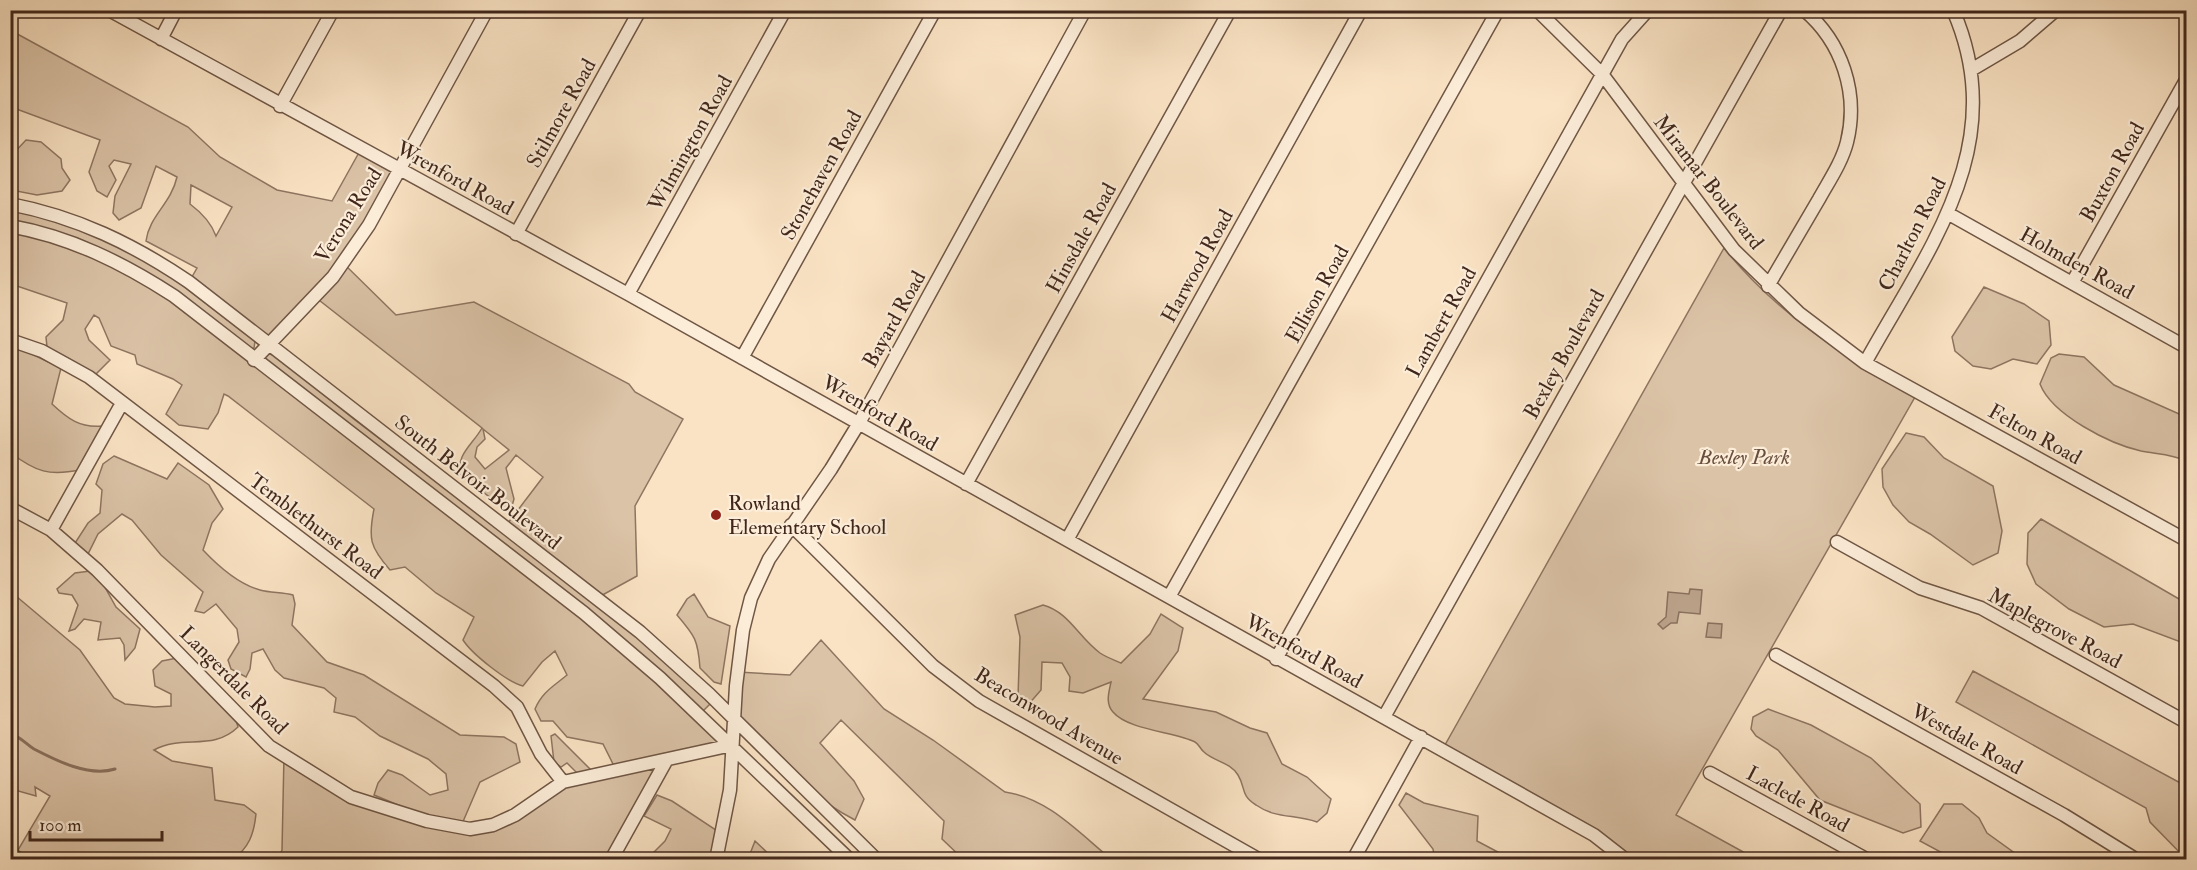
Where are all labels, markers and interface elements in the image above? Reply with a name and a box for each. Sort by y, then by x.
street label: Stilmore Road [520,53,603,173]
street label: Wilmington Road [641,70,739,217]
street label: Stonehaven Road [775,105,869,245]
street label: Miramar Boulevard [1647,109,1770,256]
street label: Buxton Road [2074,117,2151,227]
street label: Wrenford Road [390,135,519,222]
street label: Verona Road [308,162,389,268]
street label: Charlton Road [1872,172,1953,296]
street label: Hinsdale Road [1040,178,1123,298]
street label: Harwood Road [1155,204,1240,328]
street label: Holmden Road [2015,221,2139,306]
street label: Ellison Road [1279,240,1356,348]
street label: Lambert Road [1400,262,1483,382]
street label: Bayard Road [857,266,932,372]
street label: Bexley Boulevard [1518,284,1611,424]
street label: Wrenford Road [816,369,943,458]
street label: Felton Road [1983,398,2087,471]
street label: South Belvoir Boulevard [389,409,567,556]
park label: Bexley Park [1697,444,1790,471]
street label: Temblethurst Road [243,467,389,586]
place label: Rowland Elementary School [728,490,887,541]
marker: Rowland Elementary School [709,508,723,522]
street label: Maplegrove Road [1983,582,2127,675]
street label: Wrenford Road [1239,608,1368,695]
street label: Langerdale Road [174,620,294,741]
street label: Beaconwood Avenue [969,661,1128,772]
street label: Westdale Road [1905,697,2028,782]
street label: Laclede Road [1741,760,1855,839]
scale bar [30,804,162,842]
text: 100 m [39,814,82,837]

